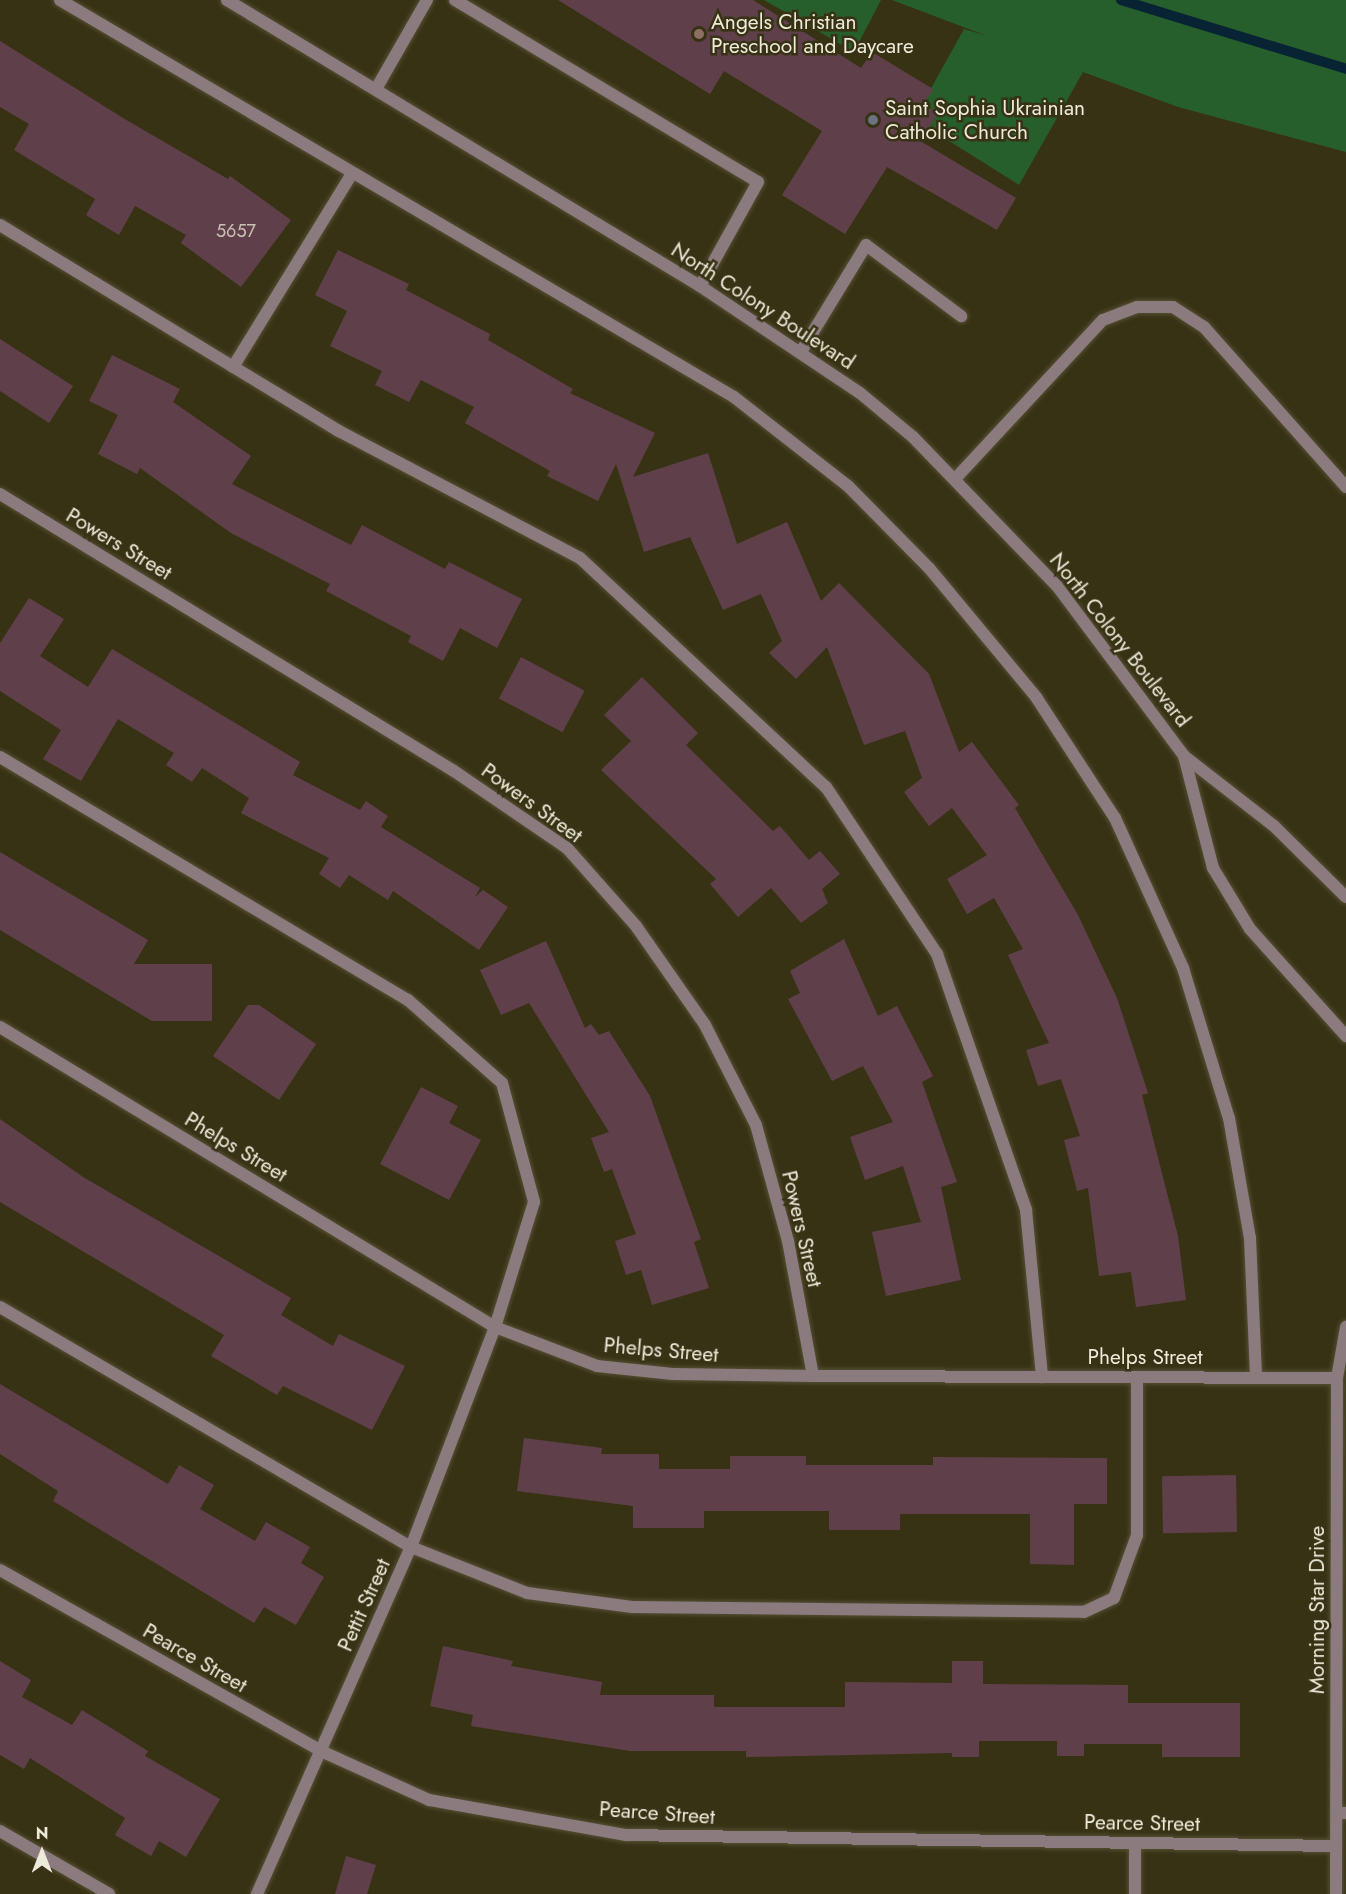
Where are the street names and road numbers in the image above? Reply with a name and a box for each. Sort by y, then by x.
street label: North Colony Boulevard [666,237,860,375]
street label: Powers Street [62,503,176,585]
street label: North Colony Boulevard [1044,548,1196,732]
street label: Powers Street [477,758,587,848]
street label: Phelps Street [180,1107,292,1187]
street label: Powers Street [776,1168,828,1290]
street label: Phelps Street [603,1332,719,1368]
street label: Phelps Street [1087,1344,1203,1370]
street label: Morning Star Drive [1304,1526,1330,1694]
street label: Pettit Street [332,1555,396,1655]
street label: Pearce Street [138,1618,252,1698]
street label: Pearce Street [598,1796,716,1830]
street label: Pearce Street [1084,1809,1200,1837]

